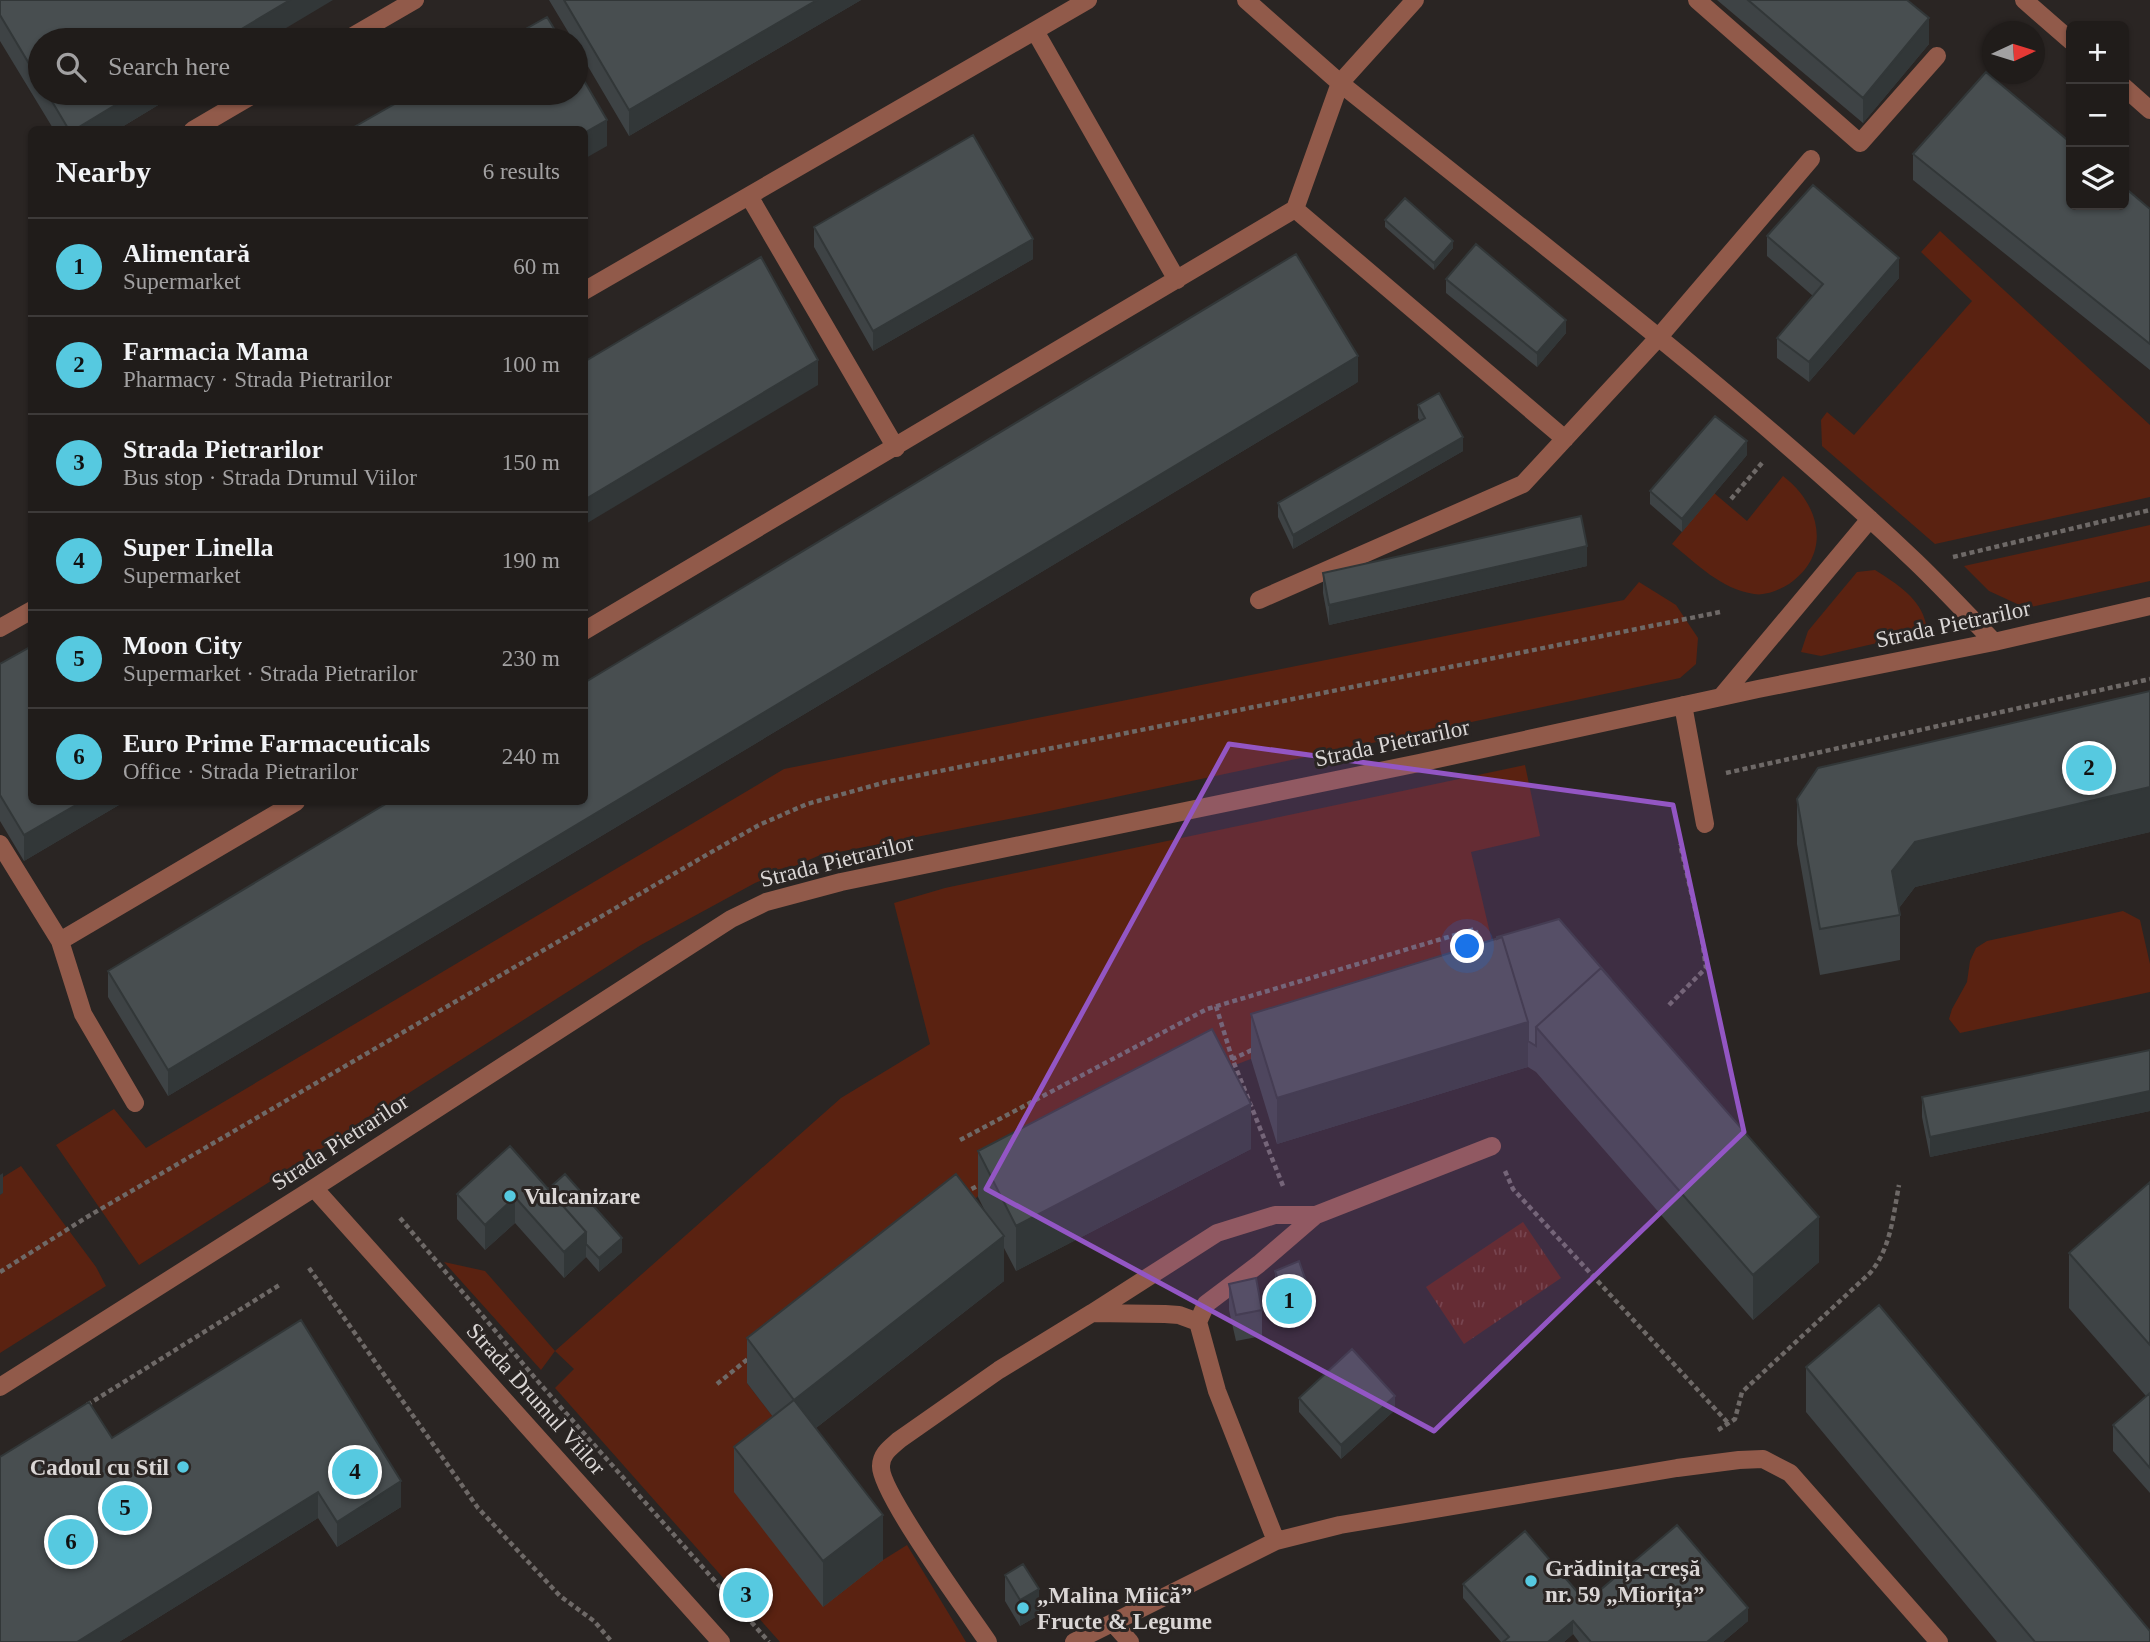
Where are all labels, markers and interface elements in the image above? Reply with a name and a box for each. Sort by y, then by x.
north arrow [1982,21,2045,84]
map controls [2066,21,2129,210]
button: + [2066,21,2129,84]
search box [28,28,588,105]
icon: search [52,48,90,86]
text: Search here [108,52,230,81]
button: − [2066,84,2129,147]
button: layers [2066,147,2129,210]
text: Nearby [56,155,151,188]
text: 6 results [483,159,560,184]
text: Alimentară [123,239,250,268]
text: 1 [73,254,85,279]
text: 60 m [513,254,560,279]
text: Supermarket [123,269,241,294]
text: Farmacia Mama [123,337,309,366]
text: 2 [73,352,85,377]
text: 100 m [502,352,560,377]
text: Pharmacy · Strada Pietrarilor [123,367,392,392]
text: Strada Pietrarilor [123,435,323,464]
text: 3 [73,450,85,475]
text: 150 m [502,450,560,475]
text: Bus stop · Strada Drumul Viilor [123,465,417,490]
text: Super Linella [123,533,274,562]
text: 4 [73,548,85,573]
text: 190 m [502,548,560,573]
text: Supermarket [123,563,241,588]
street label: Strada Pietrarilor [1873,595,2033,653]
text: Moon City [123,631,242,660]
text: 5 [73,646,85,671]
text: 230 m [502,646,560,671]
text: Supermarket · Strada Pietrarilor [123,661,417,686]
street label: Strada Pietrarilor [1312,714,1472,772]
text: Euro Prime Farmaceuticals [123,729,430,758]
pin: 2 [2066,742,2112,794]
text: 6 [73,744,85,769]
text: 240 m [502,744,560,769]
text: Office · Strada Pietrarilor [123,759,358,784]
street label: Strada Pietrarilor [757,830,917,892]
your location [1450,929,1484,963]
street label: Strada Pietrarilor [267,1088,413,1195]
place label: Vulcanizare [524,1184,640,1209]
marker: Vulcanizare [502,1188,518,1204]
pin: 1 [1266,1275,1312,1327]
street label: Strada Drumul Viilor [461,1318,611,1480]
pin: 4 [332,1446,378,1498]
place label: Cadoul cu Stil [30,1455,169,1480]
marker: Cadoul cu Stil [175,1459,191,1475]
pin: 5 [102,1482,148,1534]
pin: 6 [48,1516,94,1568]
place label: Grădinița-creșă nr. 59 „Miorița” [1545,1556,1705,1608]
pin: 3 [723,1569,769,1621]
marker: Grădinița-creșă nr. 59 „Miorița” [1523,1573,1539,1589]
place label: „Malina Miică” Fructe & Legume [1037,1583,1212,1634]
marker: „Malina Miică” Fructe & Legume [1015,1600,1031,1616]

